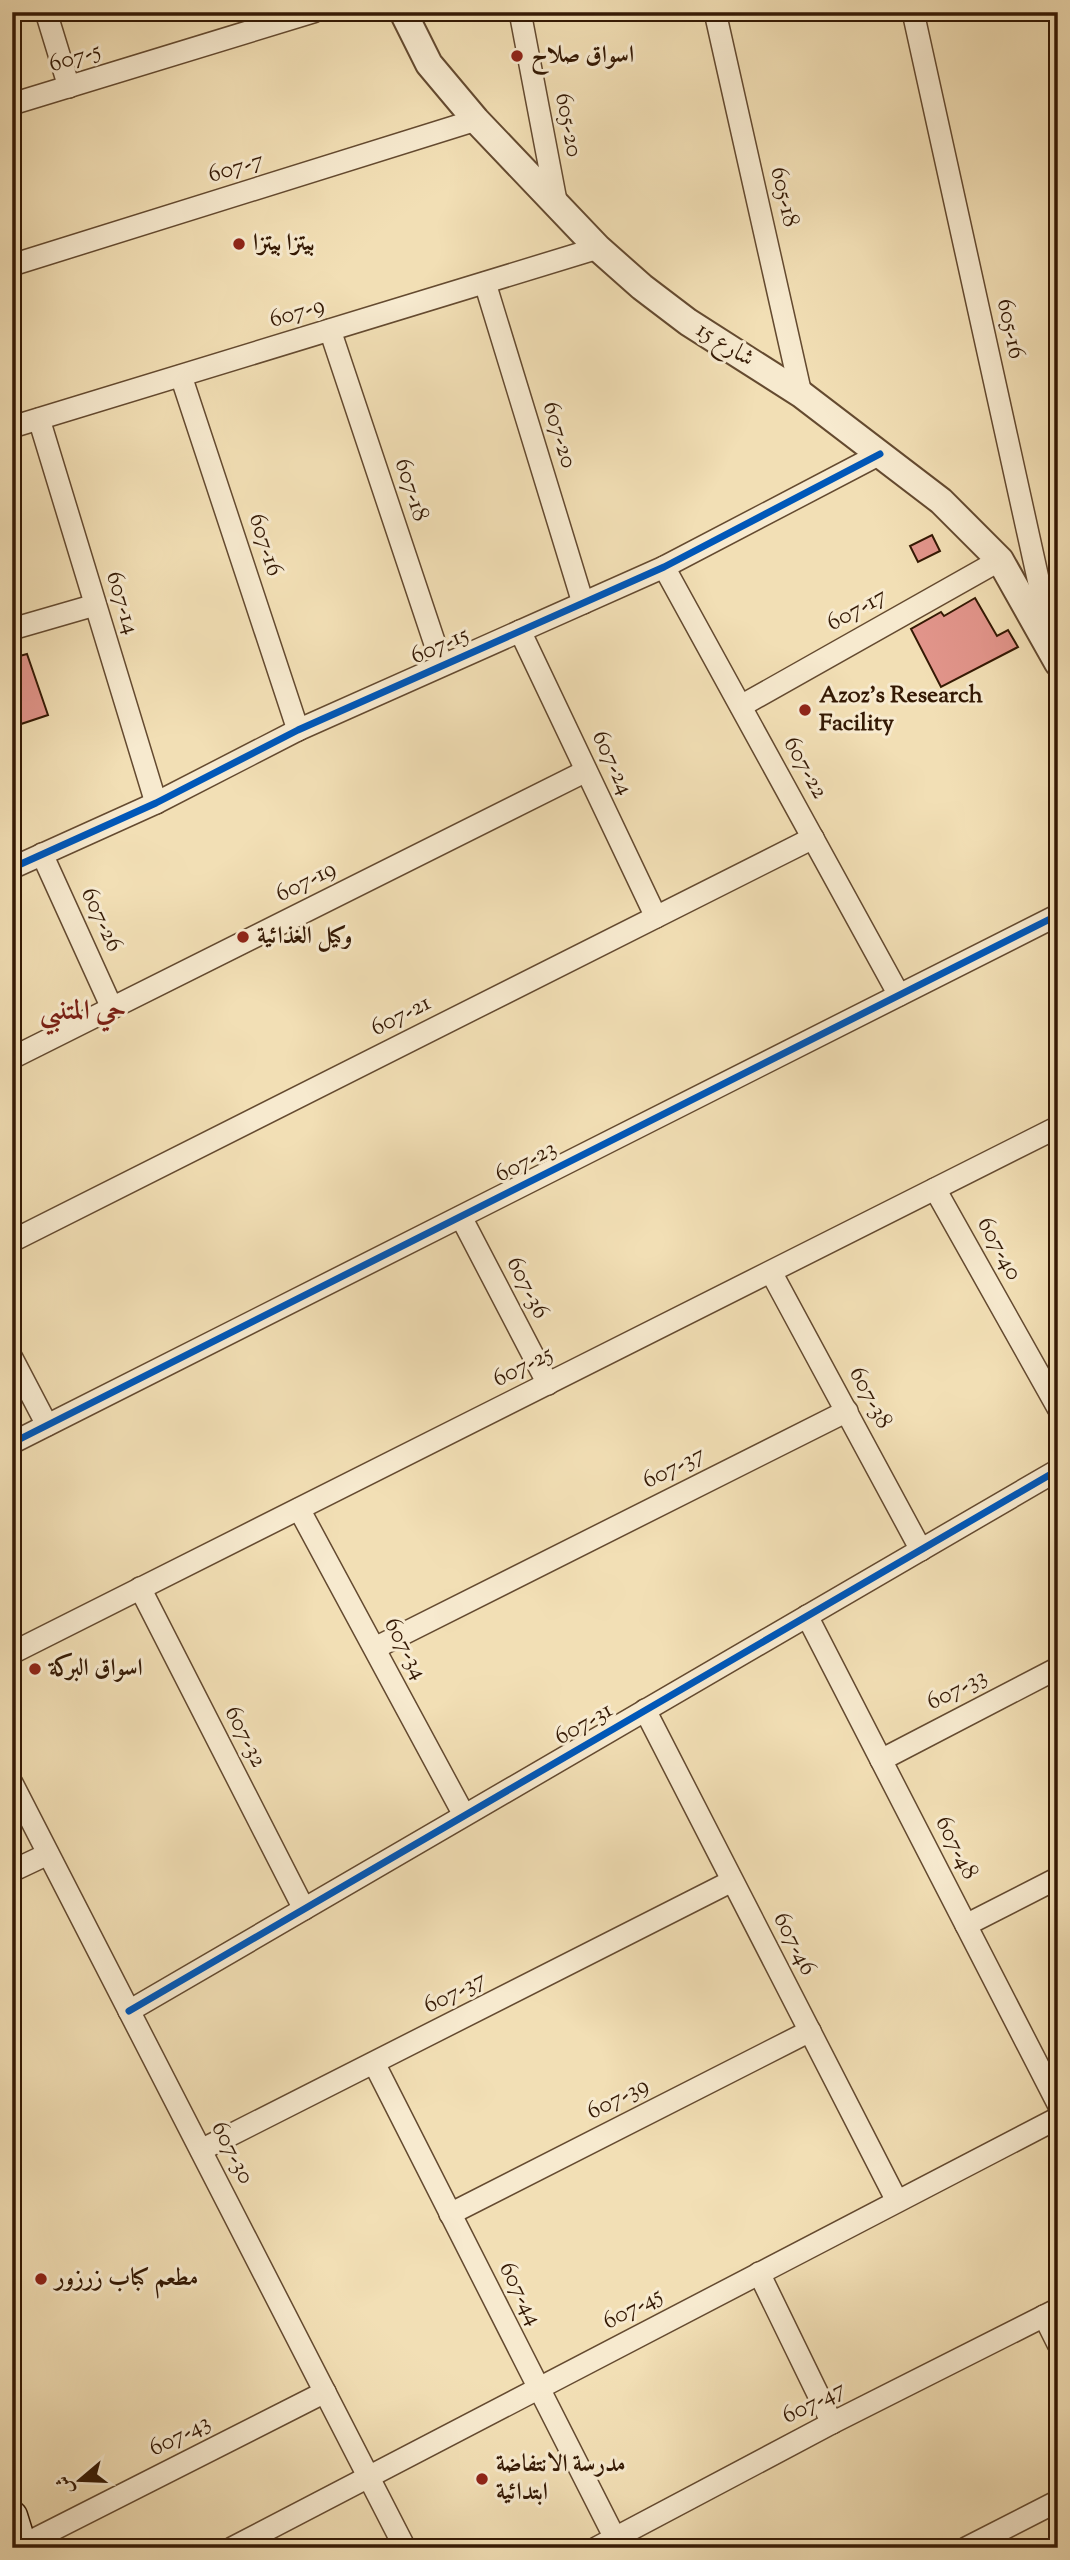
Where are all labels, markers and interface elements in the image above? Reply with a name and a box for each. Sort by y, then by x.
street label: 607-5 [45,34,105,82]
place label: اسواق صلاح [531,39,634,76]
marker: اسواق صلاح [509,48,525,64]
street label: 605-20 [545,90,591,160]
street label: 607-7 [204,143,268,193]
street label: 605-18 [761,163,807,231]
place label: بيتزا بيتزا [253,227,315,261]
marker: بيتزا بيتزا [231,236,247,252]
street label: 607-9 [265,289,329,337]
street label: 605-16 [987,296,1033,362]
street label: شارع 15 [689,314,761,377]
street label: 607-20 [533,397,585,473]
street label: 607-18 [385,454,437,526]
street label: 607-16 [239,509,291,581]
street label: 607-14 [96,567,148,639]
street label: 607-17 [821,580,893,640]
street label: 607-15 [405,618,475,674]
place label: Azoz's Research Facility [819,679,984,741]
marker: Azoz's Research Facility [797,702,813,718]
street label: 607-24 [582,725,642,801]
street label: 607-22 [774,731,836,805]
street label: 607-19 [270,852,342,912]
street label: 607-26 [71,882,131,958]
place label: وكيل الغذائية [257,920,352,954]
marker: وكيل الغذائية [235,929,251,945]
street label: 607-21 [365,986,437,1046]
district label: حي المتنبي [40,992,126,1036]
street label: 607-23 [489,1132,563,1192]
street label: 607-40 [968,1211,1030,1287]
street label: 607-36 [497,1251,557,1325]
street label: 607-25 [487,1337,559,1397]
street label: 607-38 [839,1361,901,1435]
street label: 607-37 [637,1438,711,1498]
street label: 607-34 [374,1612,436,1686]
place label: اسواق البركة [47,1652,143,1686]
street label: 607-33 [921,1660,993,1720]
marker: اسواق البركة [27,1661,43,1677]
street label: 607-31 [549,1694,619,1754]
street label: 607-32 [215,1700,275,1774]
street label: 607-48 [926,1810,986,1886]
street label: 607-46 [764,1906,824,1982]
street label: 607-37 [418,1963,492,2023]
street label: 607-39 [581,2069,655,2129]
street label: 607-30 [202,2116,262,2190]
street label: 607-44 [490,2256,550,2332]
place label: مطعم كباب زرزور [52,2262,198,2299]
marker: مطعم كباب زرزور [33,2271,49,2287]
street label: 607-45 [597,2279,669,2339]
street label: 607-47 [776,2373,852,2433]
street label: 607-43 [143,2406,217,2466]
north arrow [46,2444,116,2514]
place label: مدرسة الانتفاضة ابتدائية [496,2448,626,2510]
text: ش [50,2471,82,2498]
marker: مدرسة الانتفاضة ابتدائية [474,2471,490,2487]

